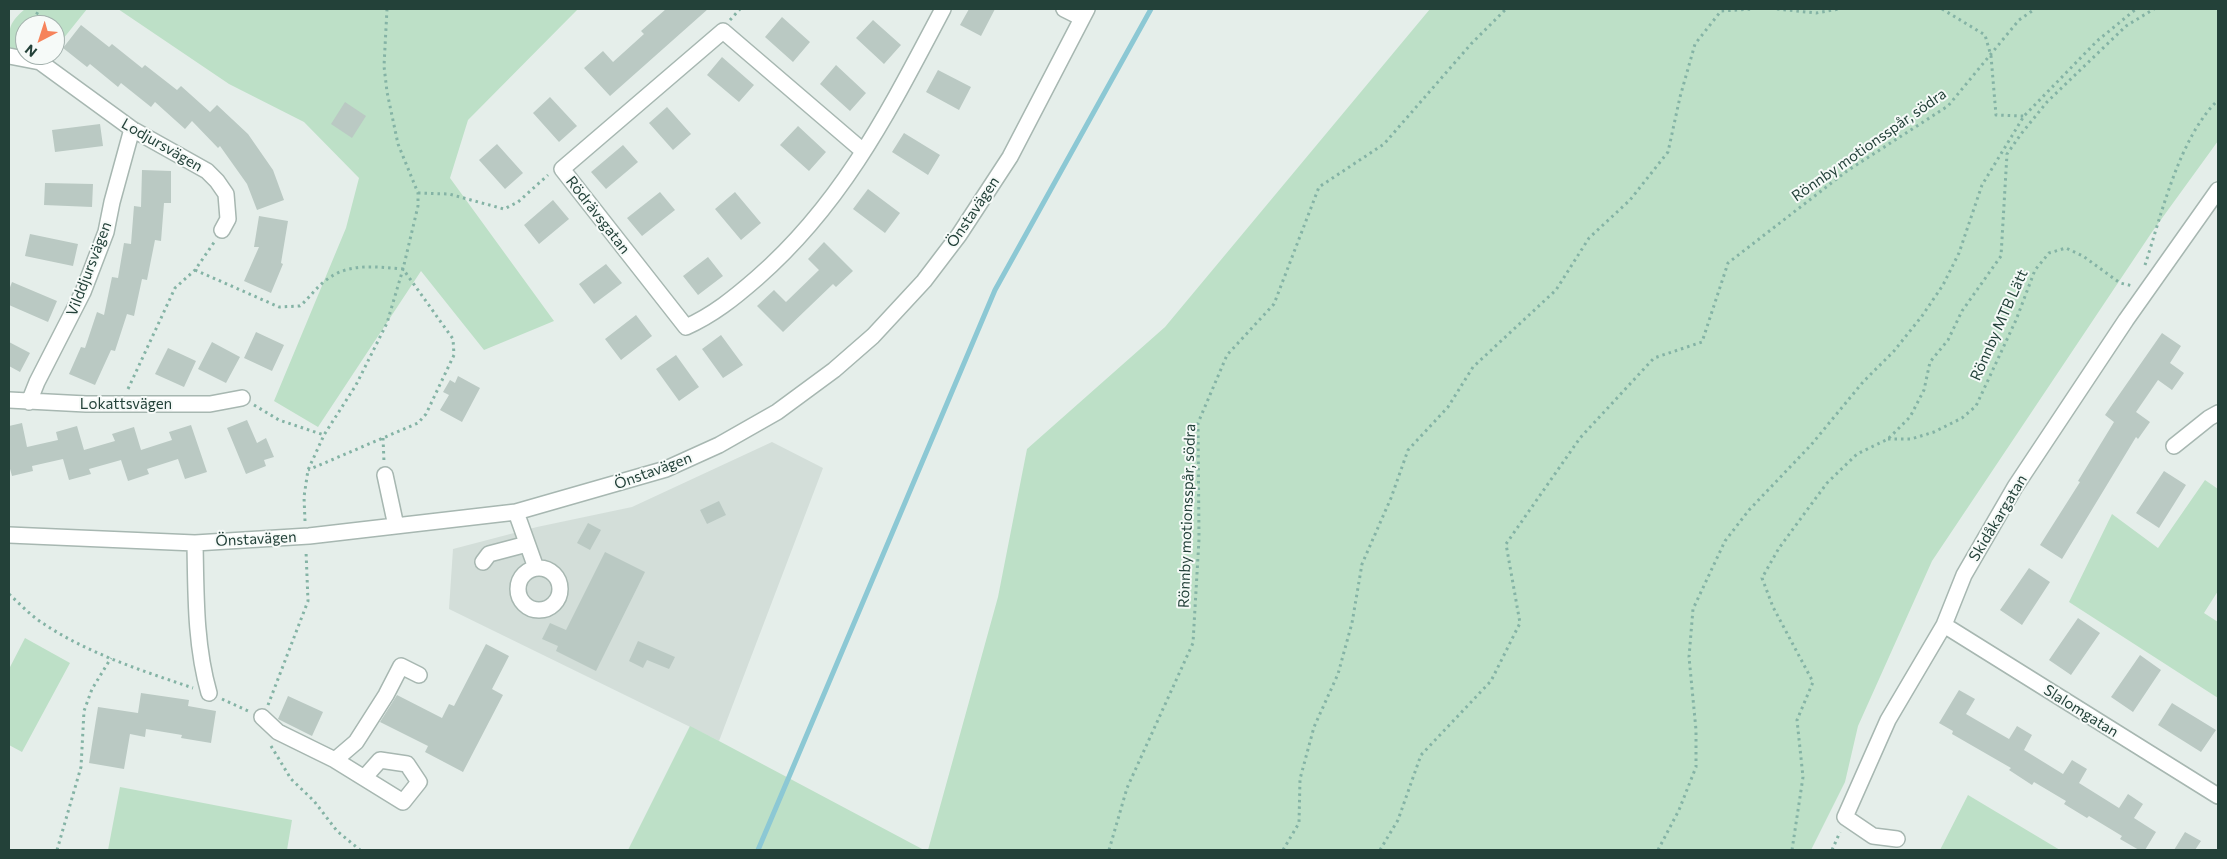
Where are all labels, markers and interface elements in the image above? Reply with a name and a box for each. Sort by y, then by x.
north arrow [15,15,65,65]
text: N [21,41,40,61]
street label: Rönnby motionsspår, södra [1788,85,1950,205]
street label: Lodjursvägen [118,115,206,175]
street label: Rödrävsgatan [562,173,634,257]
street label: Önstavägen [943,173,1003,251]
street label: Vilddjursvägen [63,219,115,319]
street label: Rönnby MTB Lätt [1966,267,2032,383]
street label: Lokattsvägen [80,395,172,413]
street label: Rönnby motionsspår, södra [1175,423,1199,609]
street label: Önstavägen [612,449,694,493]
street label: Skidåkargatan [1965,472,2031,564]
street label: Önstavägen [215,528,297,550]
street label: Slalomgatan [2040,681,2122,741]

